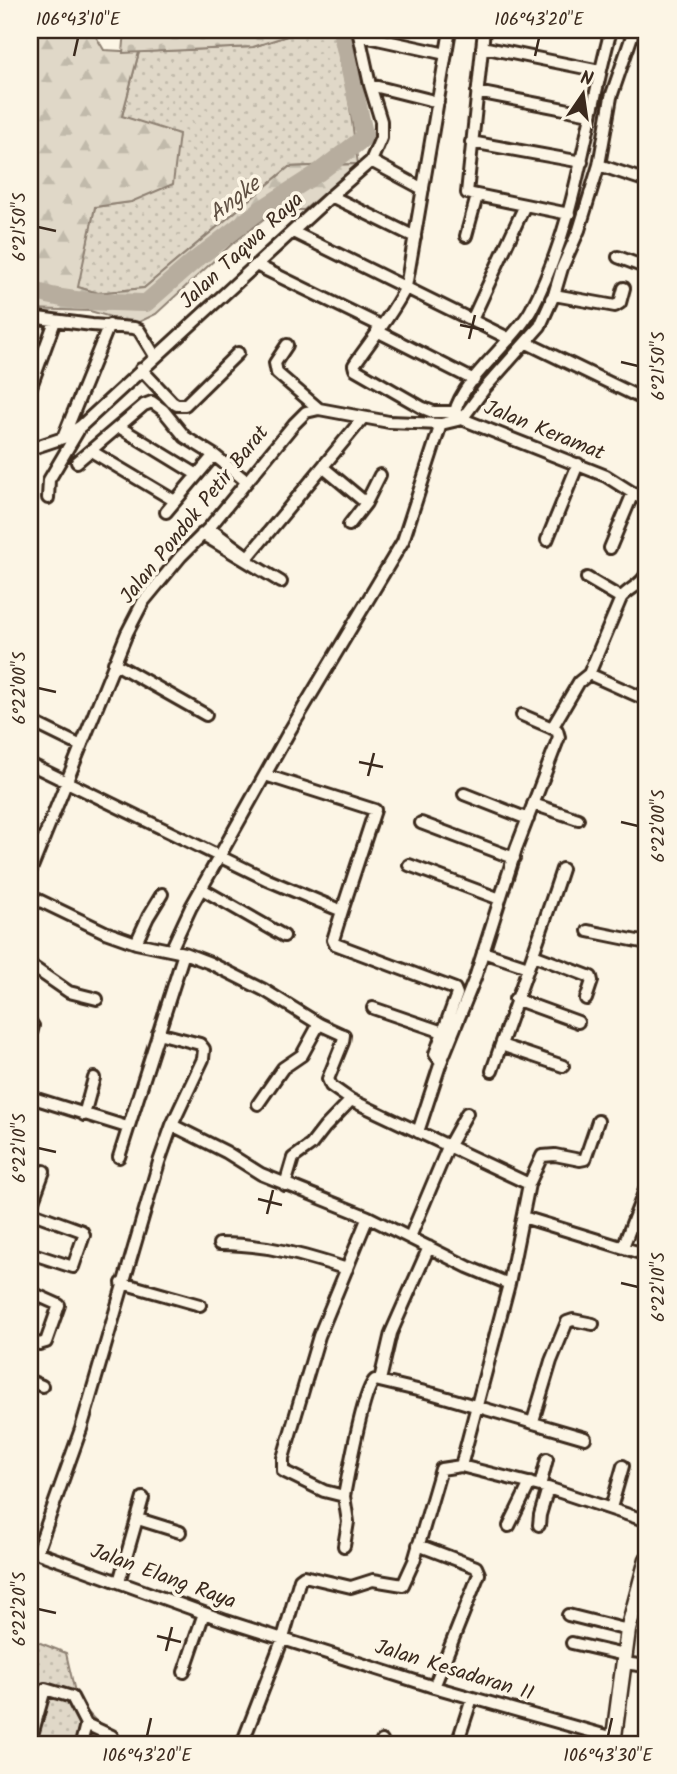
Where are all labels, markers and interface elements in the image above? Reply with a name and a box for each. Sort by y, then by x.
text: 106°43'10"E [36,6,121,35]
text: 106°43'20"E [494,6,584,35]
north arrow [548,60,618,130]
text: N [577,63,596,95]
water label: Angke [201,166,271,232]
street label: Jalan Taqwa Raya [172,185,312,317]
text: 6°21'50"S [6,192,35,262]
text: 6°21'50"S [645,331,674,401]
street label: Jalan Keramat [479,392,610,471]
street label: Jalan Pondok Petir Barat [112,418,278,612]
text: 6°22'00"S [6,651,35,725]
text: 6°22'00"S [645,789,674,863]
text: 6°22'10"S [6,1113,35,1183]
text: 6°22'10"S [645,1252,674,1322]
street label: Jalan Elang Raya [85,1535,241,1619]
text: 6°22'20"S [6,1571,35,1646]
street label: Jalan Kesadaran II [370,1631,538,1711]
text: 106°43'20"E [102,1742,192,1771]
text: 106°43'30"E [563,1742,653,1771]

